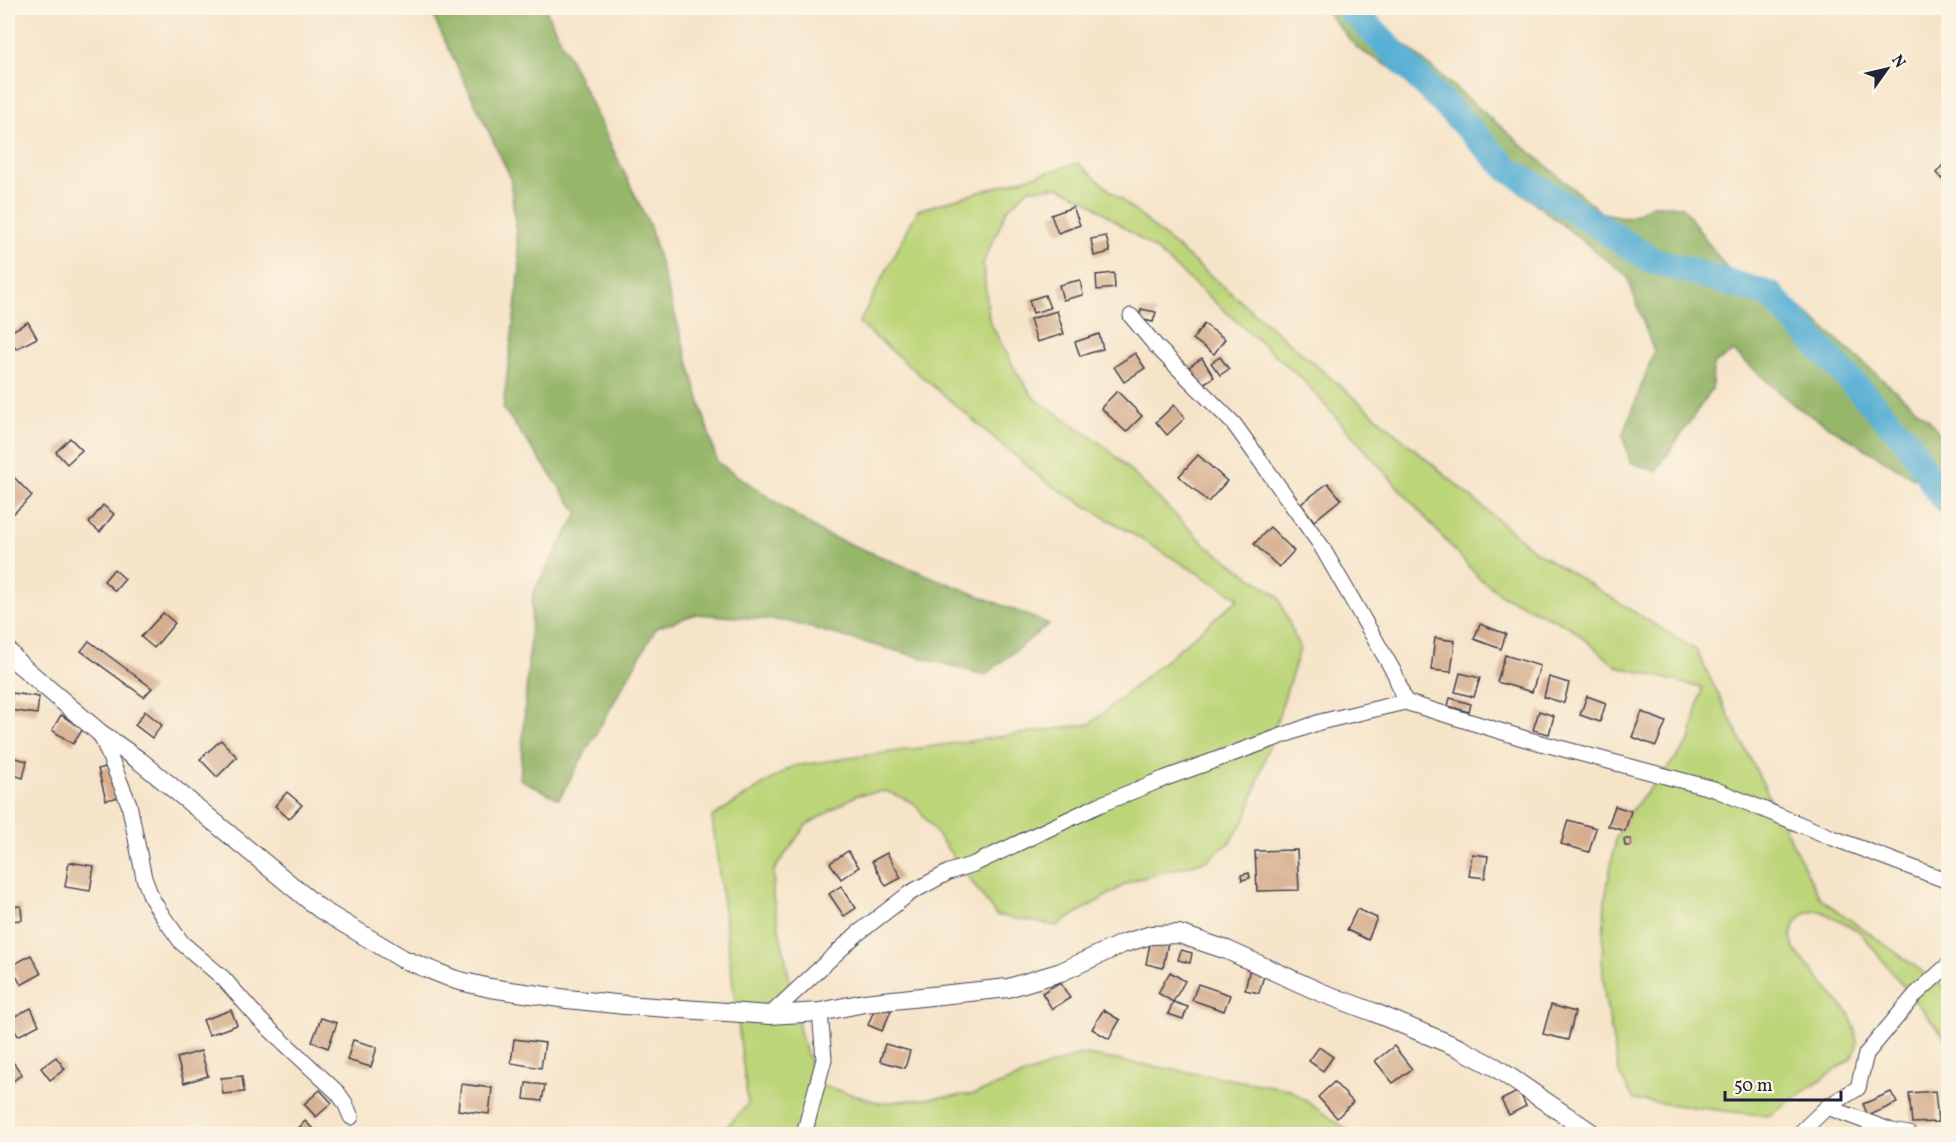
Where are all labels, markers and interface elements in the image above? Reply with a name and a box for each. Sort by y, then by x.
north arrow [1857,39,1917,99]
text: N [1885,51,1910,73]
scale bar [1725,1064,1840,1102]
text: 50 m [1734,1074,1773,1099]

